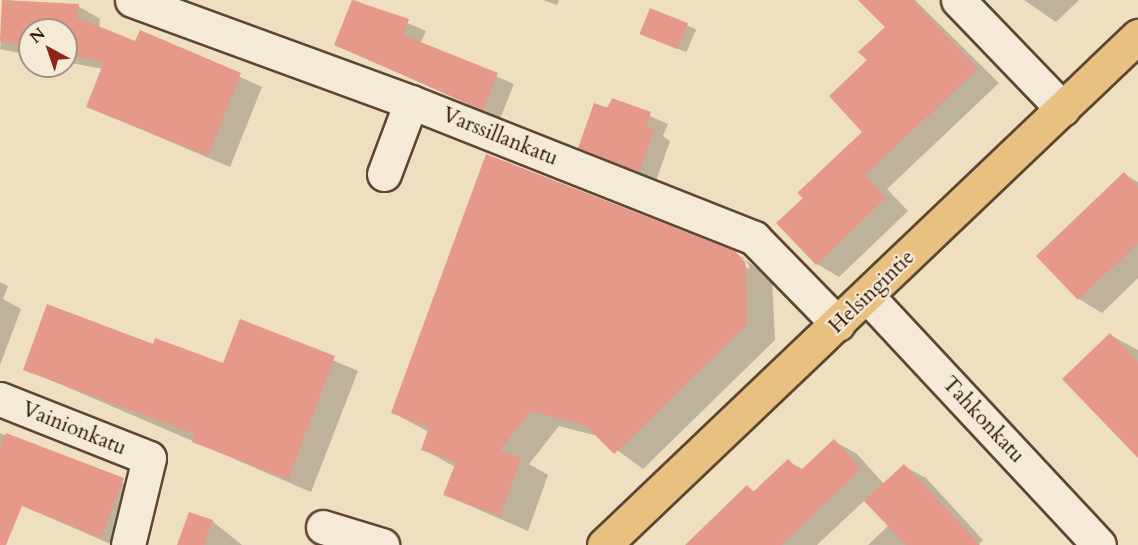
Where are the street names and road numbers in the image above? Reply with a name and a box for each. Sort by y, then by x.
street label: Varssillankatu [439,102,561,172]
street label: Helsingintie [824,245,920,339]
street label: Tahkonkatu [937,372,1029,468]
street label: Vainionkatu [18,397,130,461]

